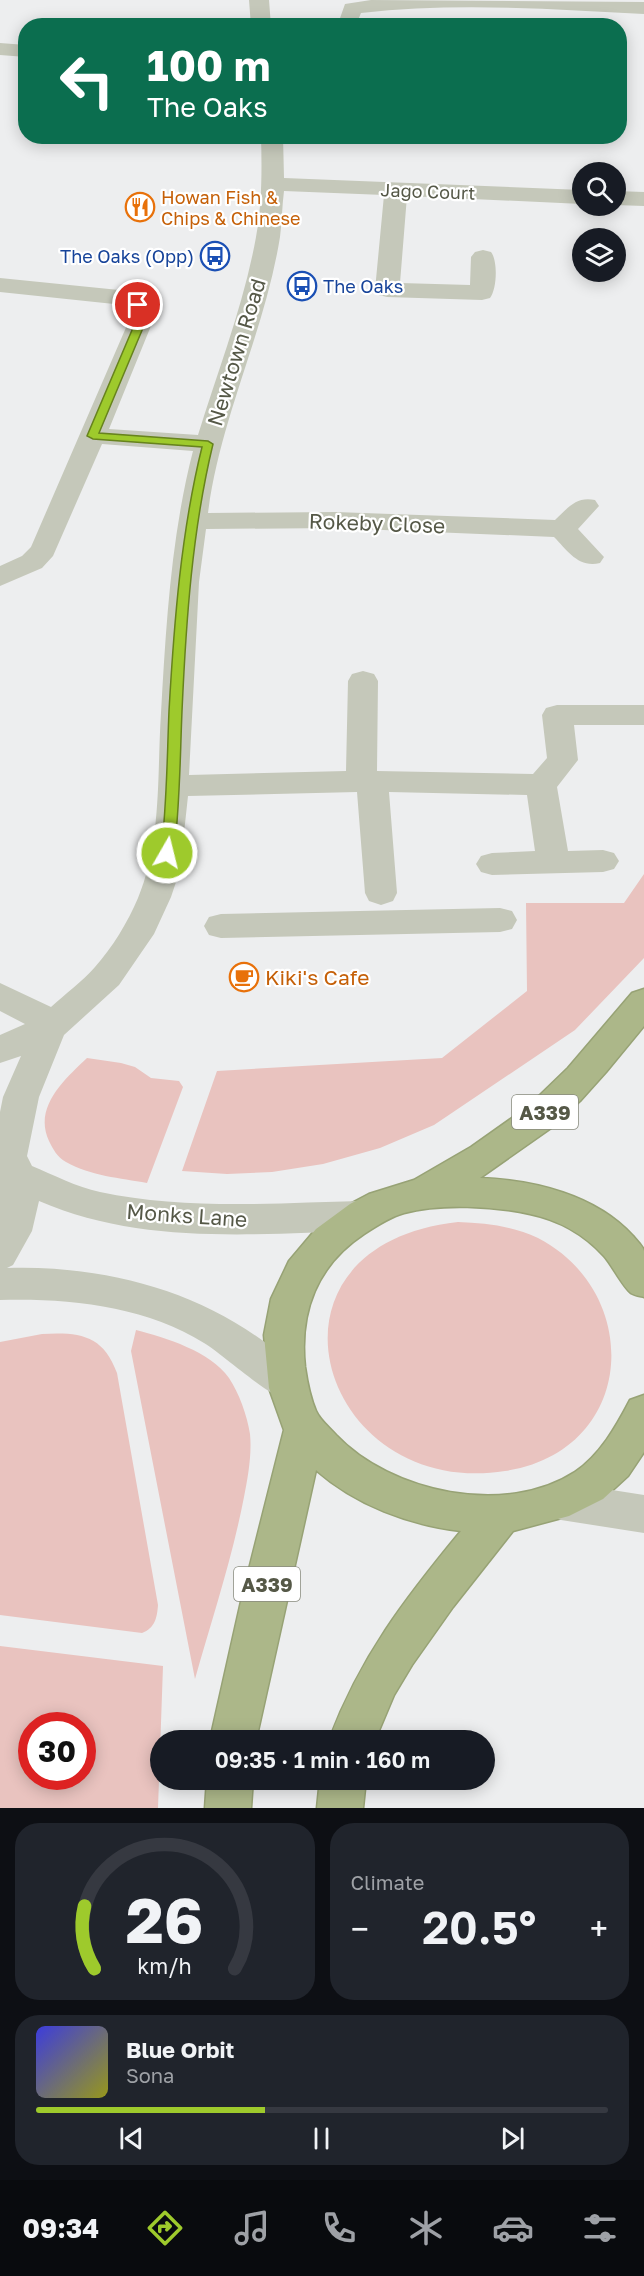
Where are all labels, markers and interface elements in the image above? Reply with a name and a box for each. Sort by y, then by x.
text: 100 m [147,40,270,90]
icon: left [48,42,126,120]
text: The Oaks [147,91,268,123]
map controls [572,162,626,282]
button: search [572,162,626,216]
street label: Jago Court [380,178,476,204]
place label: Howan Fish & Chips & Chinese [161,186,300,229]
restaurant icon: Howan Fish & Chips & Chinese [124,191,156,223]
button: layers [572,228,626,282]
bus stop icon: The Oaks (Opp) [199,240,231,272]
place label: The Oaks (Opp) [60,245,194,267]
bus stop icon: The Oaks [286,270,318,302]
street label: Newtown Road [201,275,271,429]
place label: The Oaks [323,275,403,297]
pin [112,279,163,330]
icon: arrive [121,288,154,321]
street label: Rokeby Close [308,508,446,538]
position arrow [135,821,199,885]
cafe icon: Kiki's Cafe [228,961,260,993]
place label: Kiki's Cafe [265,964,369,990]
road number: A339 [512,1095,578,1129]
street label: Monks Lane [126,1198,248,1232]
road number: A339 [234,1567,300,1601]
speed limit sign: 30 [18,1712,96,1790]
text: 09:35 · 1 min · 160 m [215,1746,430,1773]
text: Climate [351,1870,424,1894]
text: 26 [126,1882,204,1957]
text: 20.5° [422,1900,536,1954]
text: − [351,1909,369,1948]
text: + [590,1909,608,1948]
text: km/h [137,1953,192,1979]
text: Blue Orbit [126,2036,234,2063]
text: Sona [126,2063,174,2087]
icon: previous [115,2122,148,2155]
icon: pause [305,2122,338,2155]
icon: next [496,2122,529,2155]
icon: directions [144,2207,186,2249]
icon: music [231,2207,273,2249]
icon: phone [318,2207,360,2249]
icon: climate [405,2207,447,2249]
icon: car [492,2207,534,2249]
icon: filters [579,2207,621,2249]
text: 09:34 [23,2212,99,2244]

